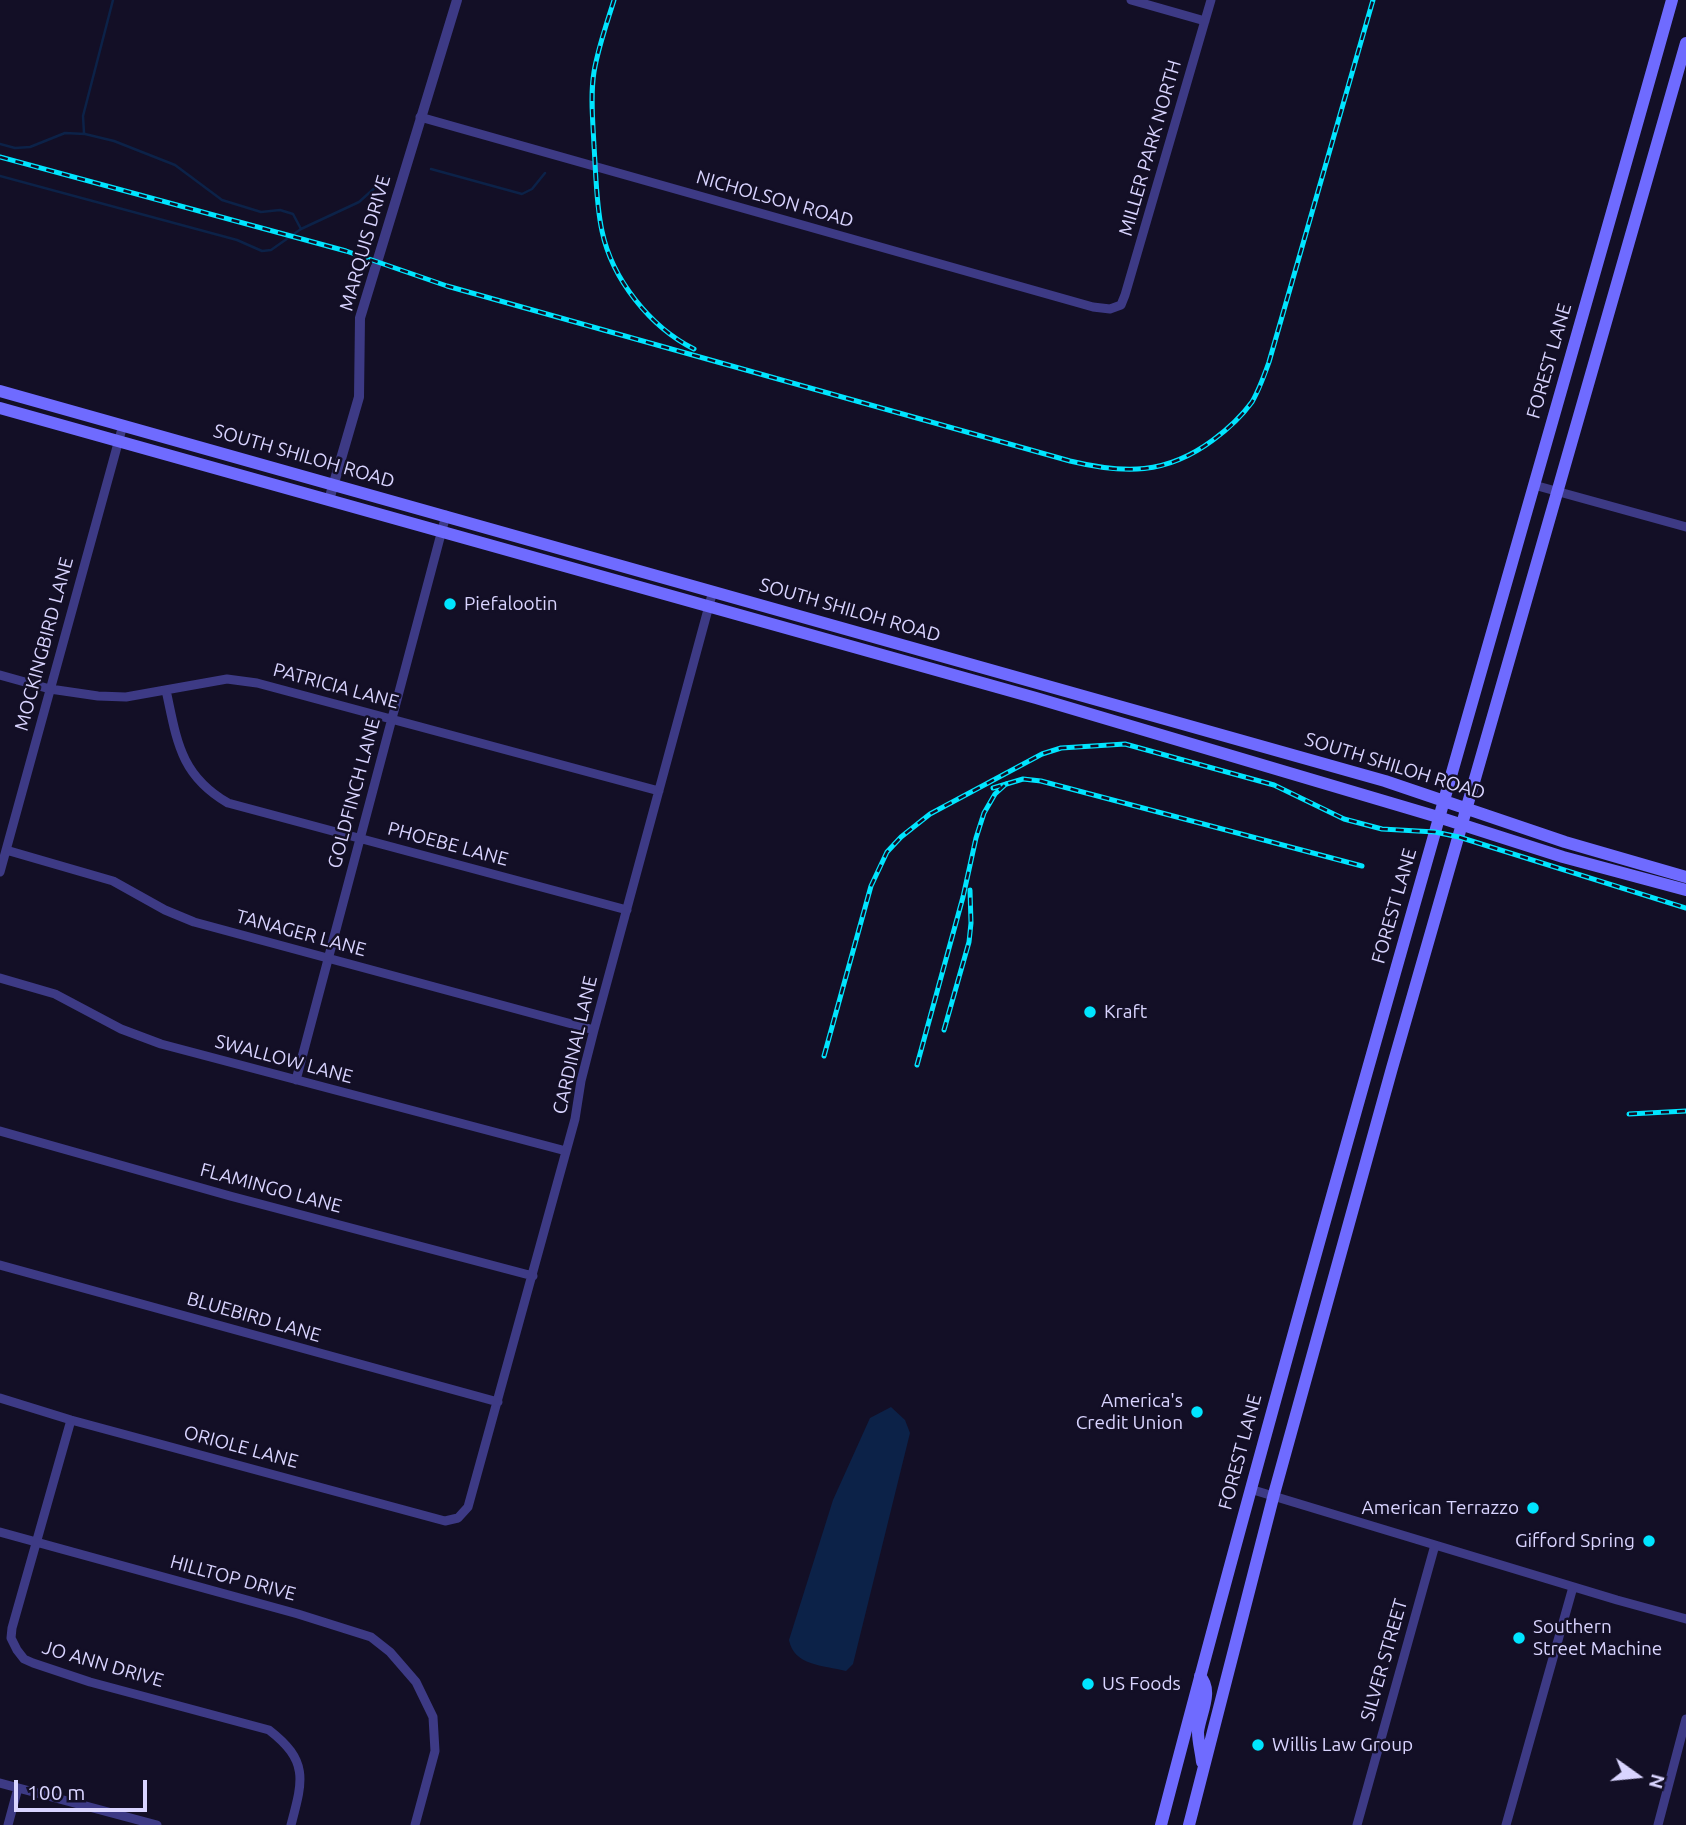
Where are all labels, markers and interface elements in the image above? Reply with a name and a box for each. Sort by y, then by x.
street label: MILLER PARK NORTH [1114,57,1186,239]
street label: NICHOLSON ROAD [694,166,856,232]
street label: MARQUIS DRIVE [335,172,395,314]
street label: FOREST LANE [1522,301,1576,421]
street label: SOUTH SHILOH ROAD [211,419,397,493]
street label: MOCKINGBIRD LANE [10,555,78,733]
street label: SOUTH SHILOH ROAD [757,573,943,647]
place label: Piefalootin [464,593,558,615]
marker: Piefalootin [442,596,458,612]
street label: PATRICIA LANE [271,658,401,714]
street label: GOLDFINCH LANE [323,715,385,871]
street label: SOUTH SHILOH ROAD [1302,728,1488,804]
street label: PHOEBE LANE [385,817,511,871]
street label: FOREST LANE [1367,846,1421,966]
street label: TANAGER LANE [233,905,369,961]
street label: CARDINAL LANE [548,974,602,1116]
place label: Kraft [1104,1001,1147,1023]
marker: Kraft [1082,1004,1098,1020]
street label: SWALLOW LANE [213,1030,355,1088]
street label: FLAMINGO LANE [198,1158,344,1218]
street label: BLUEBIRD LANE [184,1287,324,1347]
place label: America's Credit Union [1076,1390,1183,1434]
street label: FOREST LANE [1214,1392,1266,1512]
marker: America's Credit Union [1189,1404,1205,1420]
street label: ORIOLE LANE [181,1421,301,1473]
place label: American Terrazzo [1362,1497,1519,1519]
marker: American Terrazzo [1525,1500,1541,1516]
place label: Gifford Spring [1515,1530,1635,1552]
marker: Gifford Spring [1641,1533,1657,1549]
street label: HILLTOP DRIVE [168,1550,298,1606]
street label: SILVER STREET [1356,1596,1412,1724]
place label: Southern Street Machine [1533,1616,1662,1660]
marker: Southern Street Machine [1511,1630,1527,1646]
street label: JO ANN DRIVE [40,1636,166,1692]
place label: US Foods [1102,1673,1181,1695]
marker: US Foods [1080,1676,1096,1692]
place label: Willis Law Group [1272,1734,1413,1756]
marker: Willis Law Group [1250,1737,1266,1753]
north arrow [1602,1741,1672,1811]
scale bar [18,1766,150,1810]
text: N [1645,1772,1670,1791]
text: 100 m [27,1780,85,1804]

